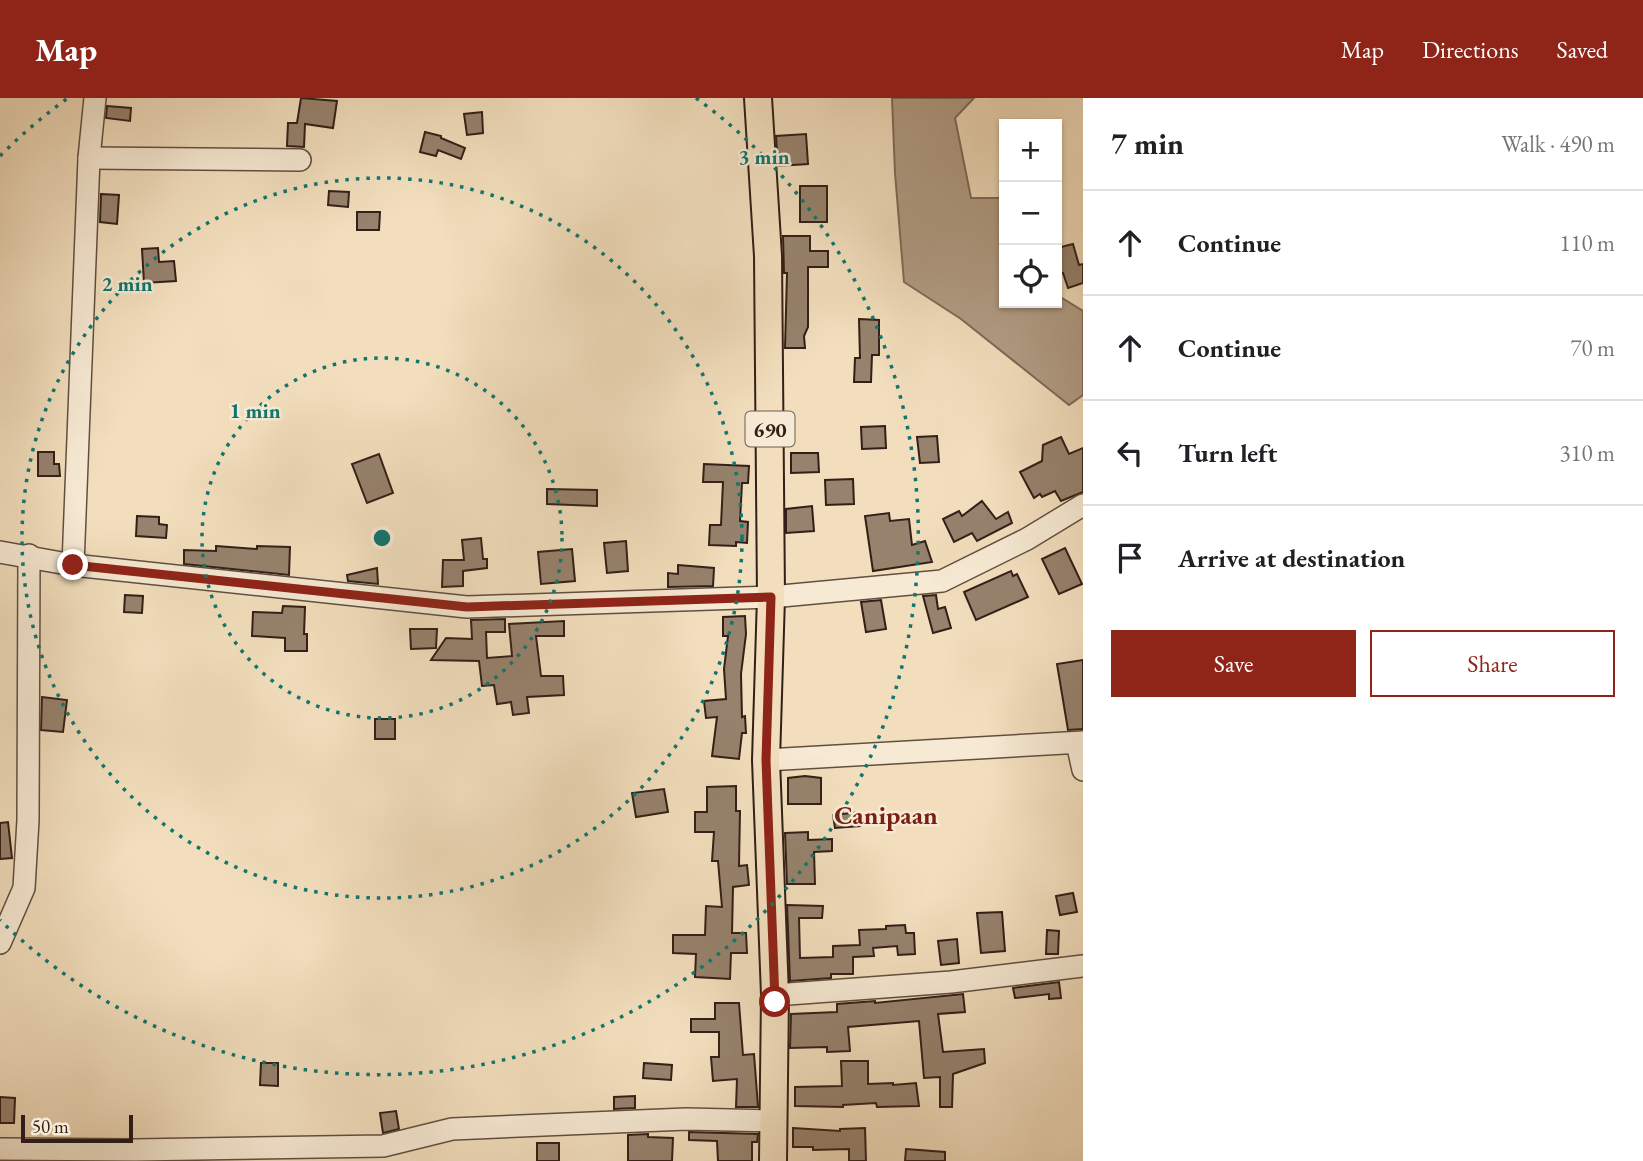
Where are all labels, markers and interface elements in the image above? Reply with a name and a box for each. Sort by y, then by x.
text: Map [35,28,97,71]
text: Map [1341,34,1384,65]
text: Directions [1422,34,1519,65]
text: Saved [1557,34,1608,65]
map controls [999,119,1062,308]
button: + [999,119,1062,182]
text: 7 min [1111,124,1184,163]
text: Walk · 490 m [1501,129,1615,159]
text: 3 min [738,143,790,170]
button: − [999,182,1062,245]
icon: ahead [1111,224,1149,262]
text: Continue [1178,226,1281,260]
text: 110 m [1559,228,1615,258]
button: locate [999,245,1062,308]
text: 2 min [101,270,153,297]
icon: ahead [1111,329,1149,367]
text: Continue [1178,331,1281,365]
text: 70 m [1570,333,1615,363]
text: 1 min [229,397,281,424]
road number: 690 [746,412,794,446]
icon: left [1111,434,1149,472]
text: Turn left [1178,436,1277,470]
text: 310 m [1559,438,1615,468]
centre of rings [370,526,394,550]
icon: arrive [1111,539,1149,577]
text: Arrive at destination [1178,541,1405,575]
route end [57,549,88,580]
button: Save [1111,630,1356,697]
button: Share [1370,630,1615,697]
district label: Canipaan [834,798,938,832]
route start [759,986,790,1017]
scale bar [21,1112,133,1144]
text: 50 m [32,1114,69,1139]

